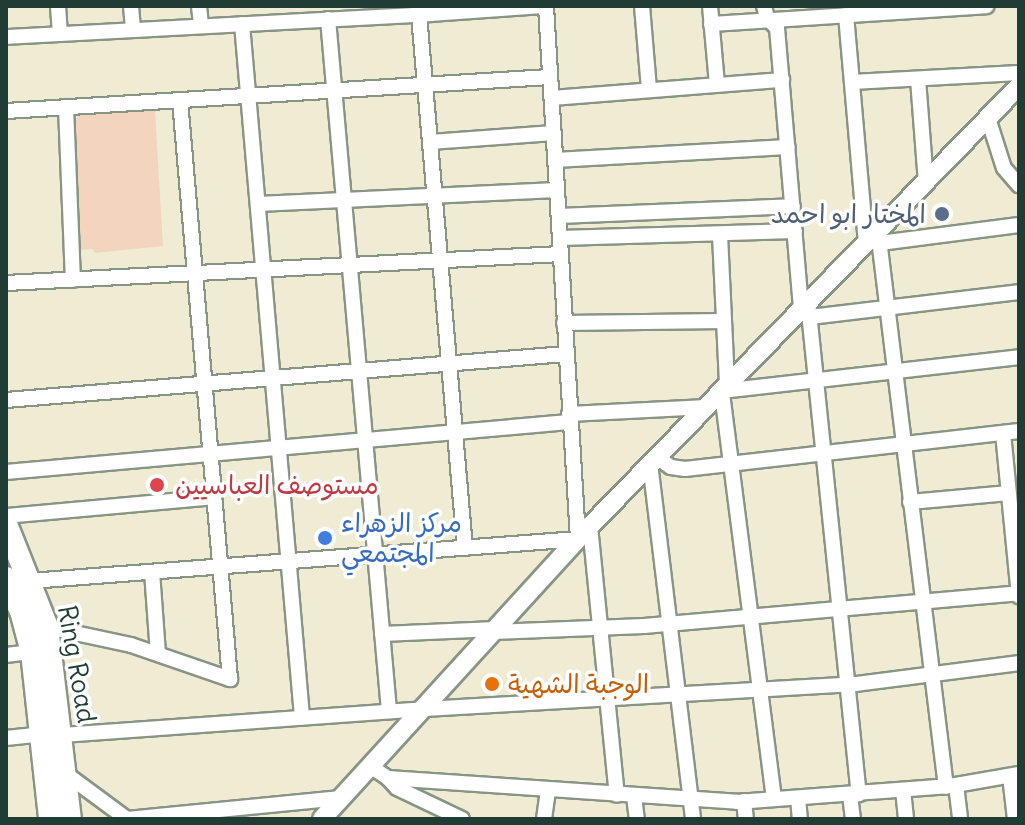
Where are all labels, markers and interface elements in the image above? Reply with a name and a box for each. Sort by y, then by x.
place label: المختار ابو احمد [771,198,926,230]
marker: المختار ابو احمد [933,205,951,223]
place label: مستوصف العباسيين [175,469,379,501]
marker: مستوصف العباسيين [146,474,168,496]
place label: مركز الزهراء المجتمعي [341,507,462,568]
marker: مركز الزهراء المجتمعي [316,529,334,547]
street label: Ring Road [51,603,103,725]
place label: الوجبة الشهية [508,668,649,700]
marker: الوجبة الشهية [483,675,501,693]

